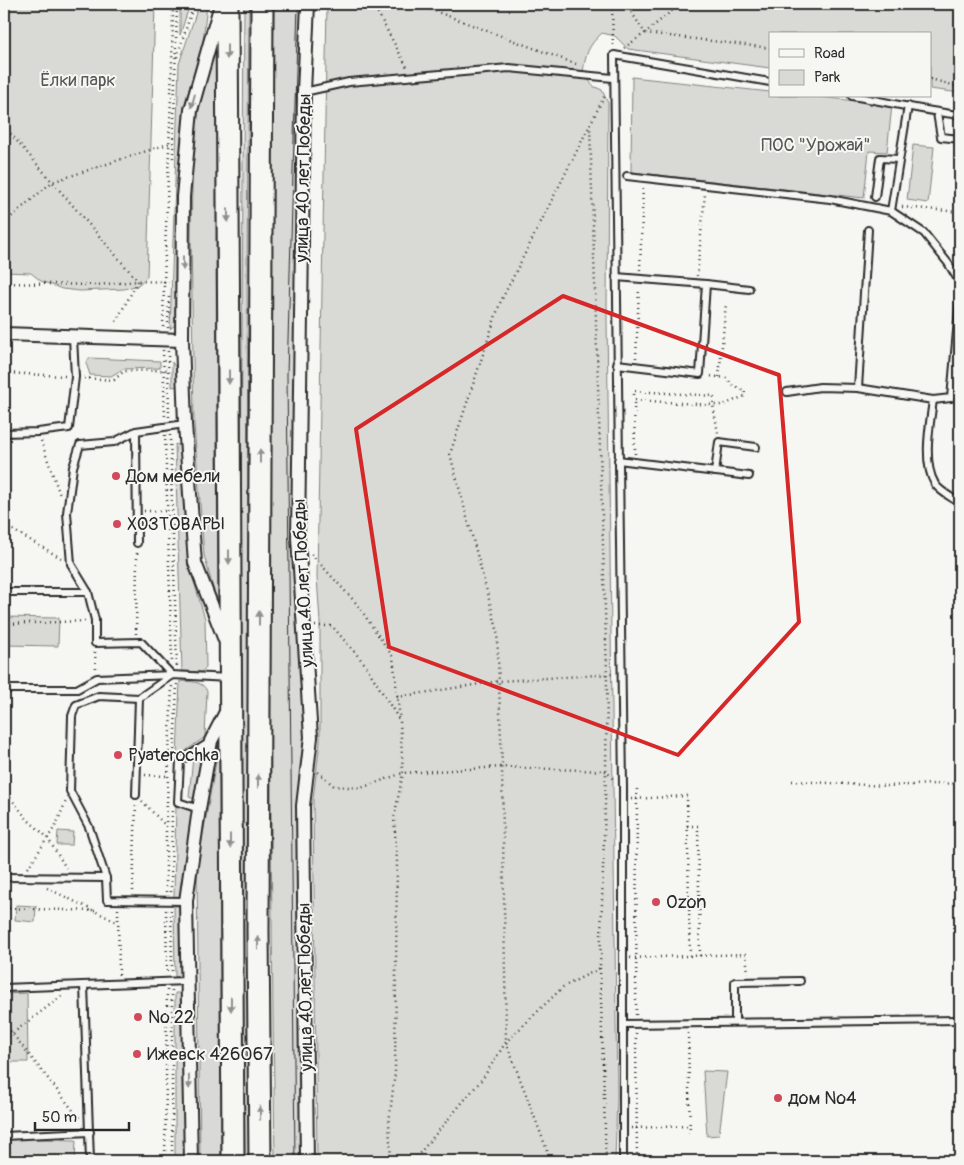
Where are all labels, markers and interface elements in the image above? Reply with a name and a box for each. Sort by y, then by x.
legend [769,32,932,98]
text: Road [814,44,845,63]
one-way arrow [224,45,232,61]
text: Park [814,68,841,87]
park label: Ёлки парк [40,69,116,92]
street label: улица 40 лет Победы [291,93,316,264]
one-way arrow [189,94,197,109]
park label: ПОС "Урожай" [761,134,871,157]
one-way arrow [224,207,232,223]
one-way arrow [179,255,187,271]
one-way arrow [225,370,233,386]
one-way arrow [256,447,264,463]
place label: Дом мебели [125,465,220,488]
marker: Дом мебели [110,470,122,482]
street label: улица 40 лет Победы [288,498,319,669]
place label: ХОЗТОВАРЫ [127,513,224,536]
marker: ХОЗТОВАРЫ [111,518,123,530]
one-way arrow [225,550,233,566]
one-way arrow [255,610,263,626]
place label: Pyaterochka [128,744,219,767]
marker: Pyaterochka [112,749,124,761]
one-way arrow [254,772,262,788]
one-way arrow [226,834,234,850]
place label: Ozon [666,891,706,914]
marker: Ozon [650,896,662,908]
street label: улица 40 лет Победы [293,902,318,1073]
one-way arrow [254,935,262,951]
one-way arrow [227,996,235,1012]
place label: № 22 [148,1006,194,1029]
marker: № 22 [132,1011,144,1023]
place label: Ижевск 426067 [147,1043,273,1066]
marker: Ижевск 426067 [131,1048,143,1060]
one-way arrow [185,1074,193,1090]
place label: дом №4 [788,1087,857,1110]
marker: дом №4 [772,1092,784,1104]
scale bar [35,1100,129,1132]
one-way arrow [256,1104,264,1120]
text: 50 m [42,1108,77,1127]

